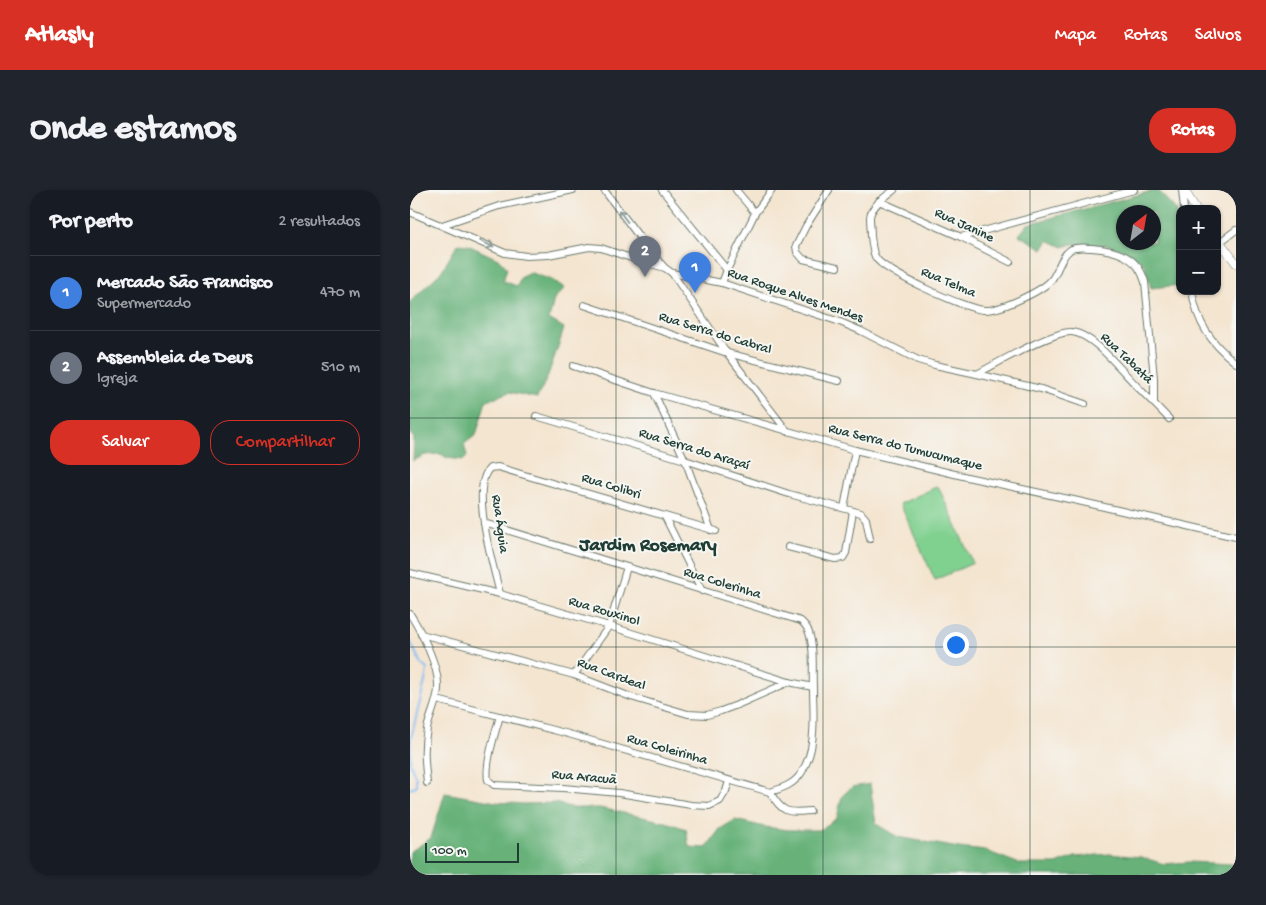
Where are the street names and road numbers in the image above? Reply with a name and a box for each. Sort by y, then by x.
street label: Rua Janine [932,205,997,247]
street label: Rua Telma [918,264,979,303]
street label: Rua Roque Alves Mendes [725,265,866,328]
street label: Rua Serra do Cabral [657,309,773,359]
street label: Rua Tabatá [1096,330,1157,389]
street label: Rua Serra do Tumucumaque [826,421,985,476]
street label: Rua Serra do Araçaí [636,425,752,475]
street label: Rua Colibri [579,470,643,504]
street label: Rua Águia [487,494,512,555]
street label: Rua Colerinha [681,564,764,604]
street label: Rua Rouxinol [566,593,642,631]
street label: Rua Cardeal [574,655,648,695]
street label: Rua Coleirinha [625,730,710,770]
street label: Rua Aracuã [551,767,618,789]

